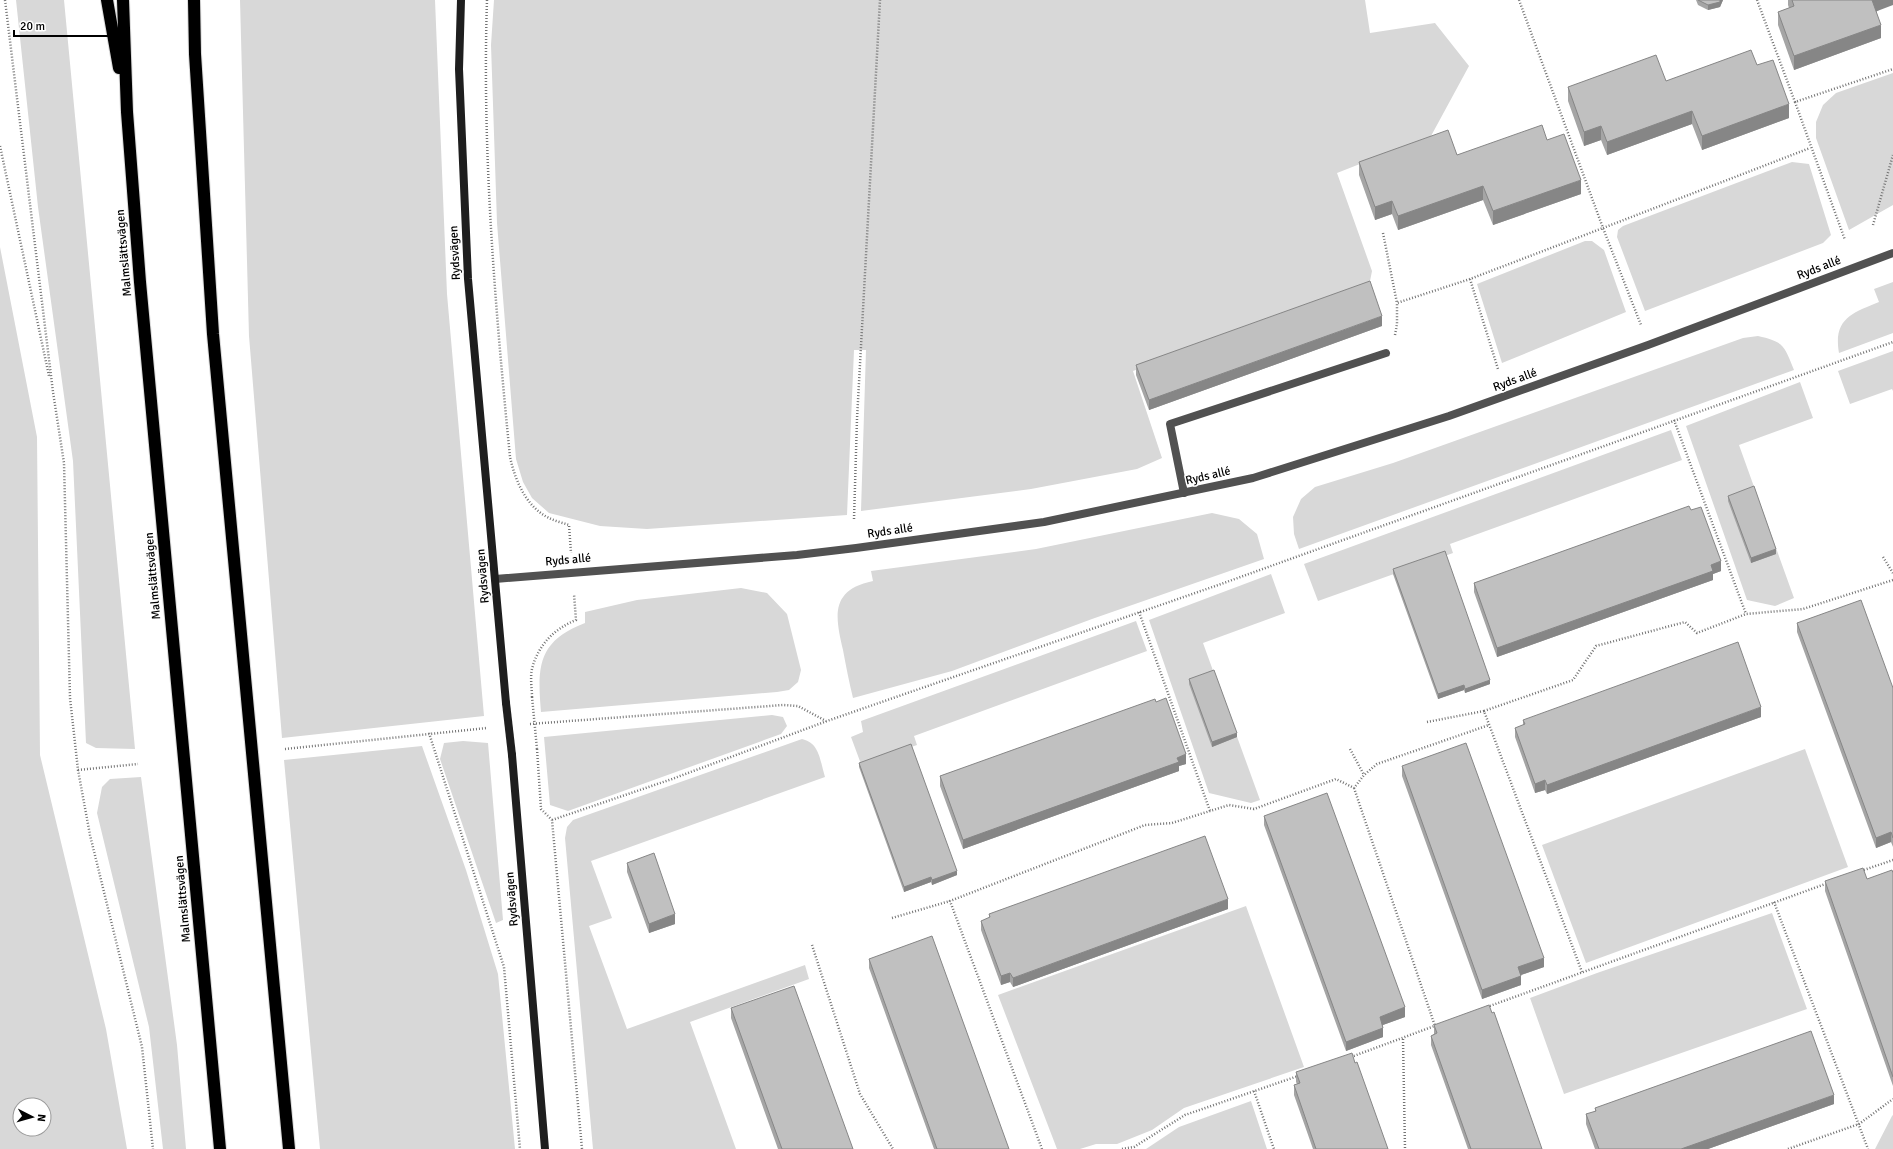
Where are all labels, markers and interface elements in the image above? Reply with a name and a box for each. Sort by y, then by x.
scale bar [14,12,110,38]
text: 20 m [20,19,45,34]
street label: Malmslättsvägen [113,209,135,297]
street label: Rydsvägen [446,225,464,281]
street label: Ryds allé [1795,253,1843,283]
street label: Ryds allé [1491,365,1539,395]
street label: Ryds allé [1184,464,1232,488]
street label: Ryds allé [866,520,914,542]
street label: Malmslättsvägen [142,532,164,620]
street label: Rydsvägen [473,548,493,604]
street label: Ryds allé [544,551,592,569]
street label: Malmslättsvägen [172,855,194,943]
street label: Rydsvägen [502,871,522,927]
north arrow [12,1097,52,1137]
text: N [35,1114,48,1122]

